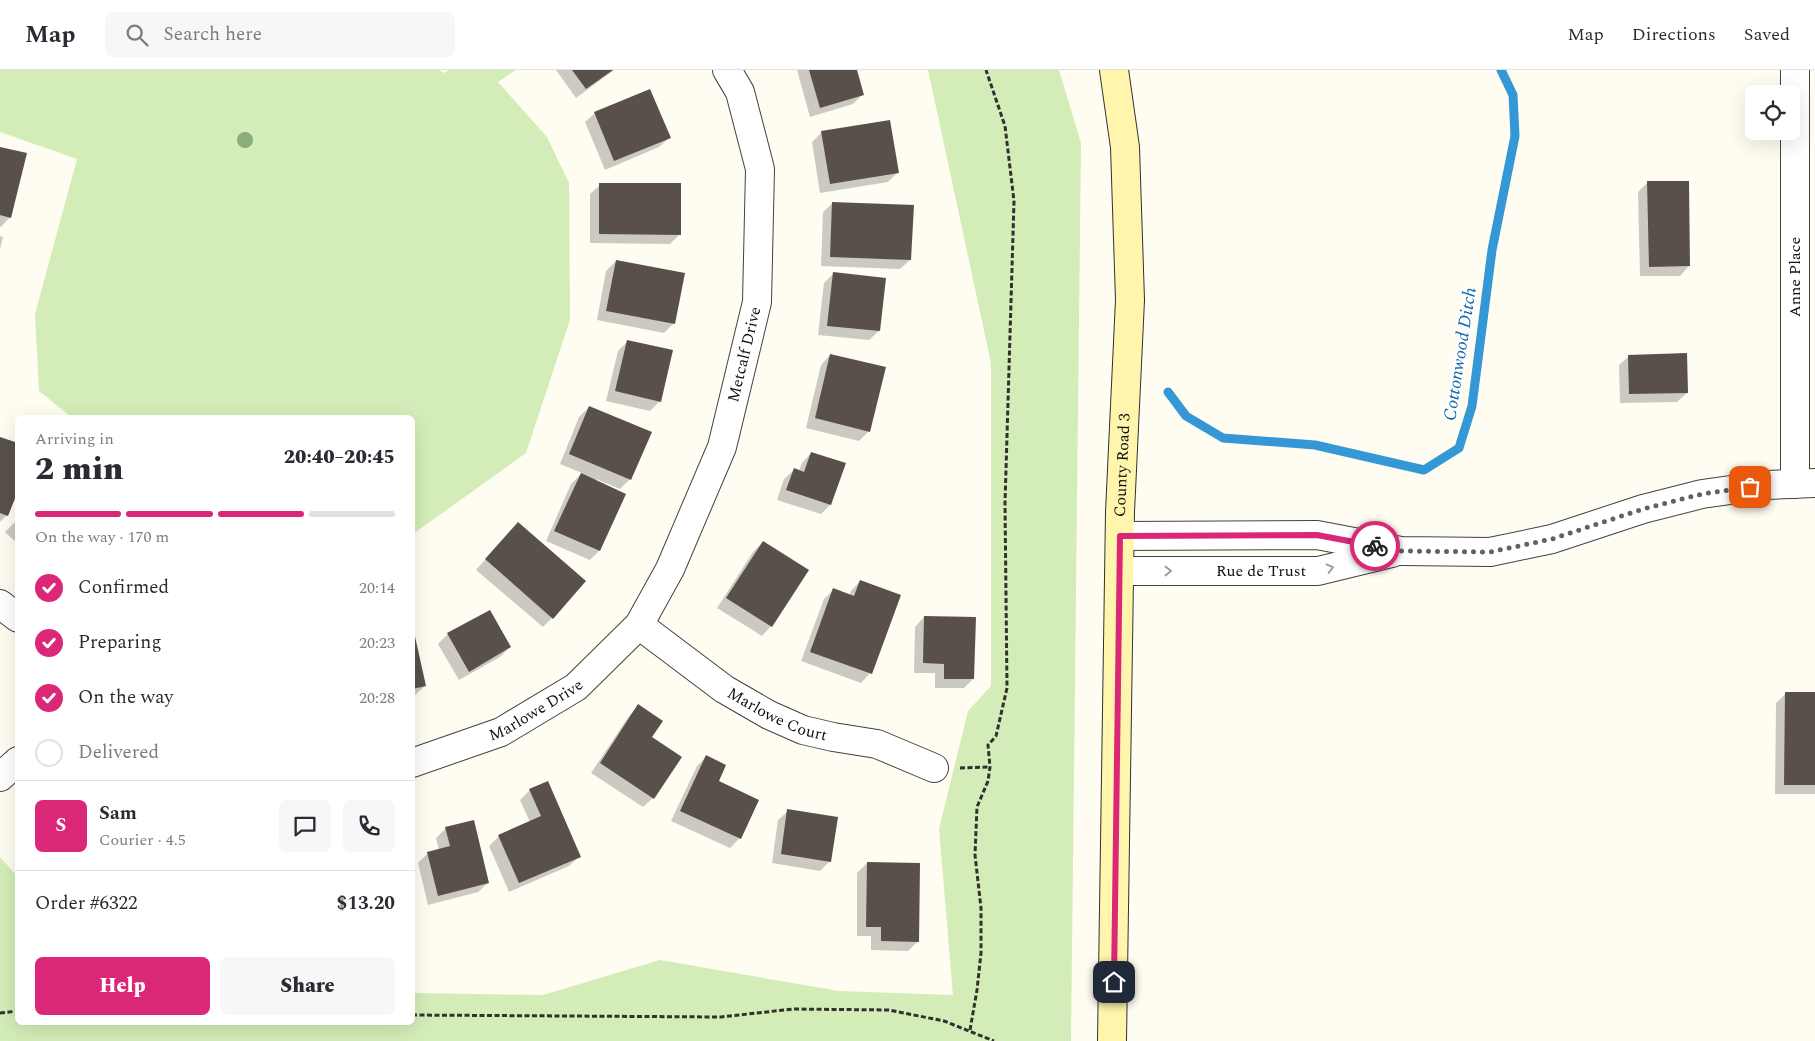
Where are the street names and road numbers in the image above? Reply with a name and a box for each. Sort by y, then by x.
street label: Anne Place [1783,237,1807,317]
street label: Metcalf Drive [721,304,767,405]
street label: County Road 3 [1108,413,1137,518]
street label: Rue de Trust [1216,559,1306,583]
street label: Marlowe Drive [486,674,589,747]
street label: Marlowe Court [723,681,830,747]

